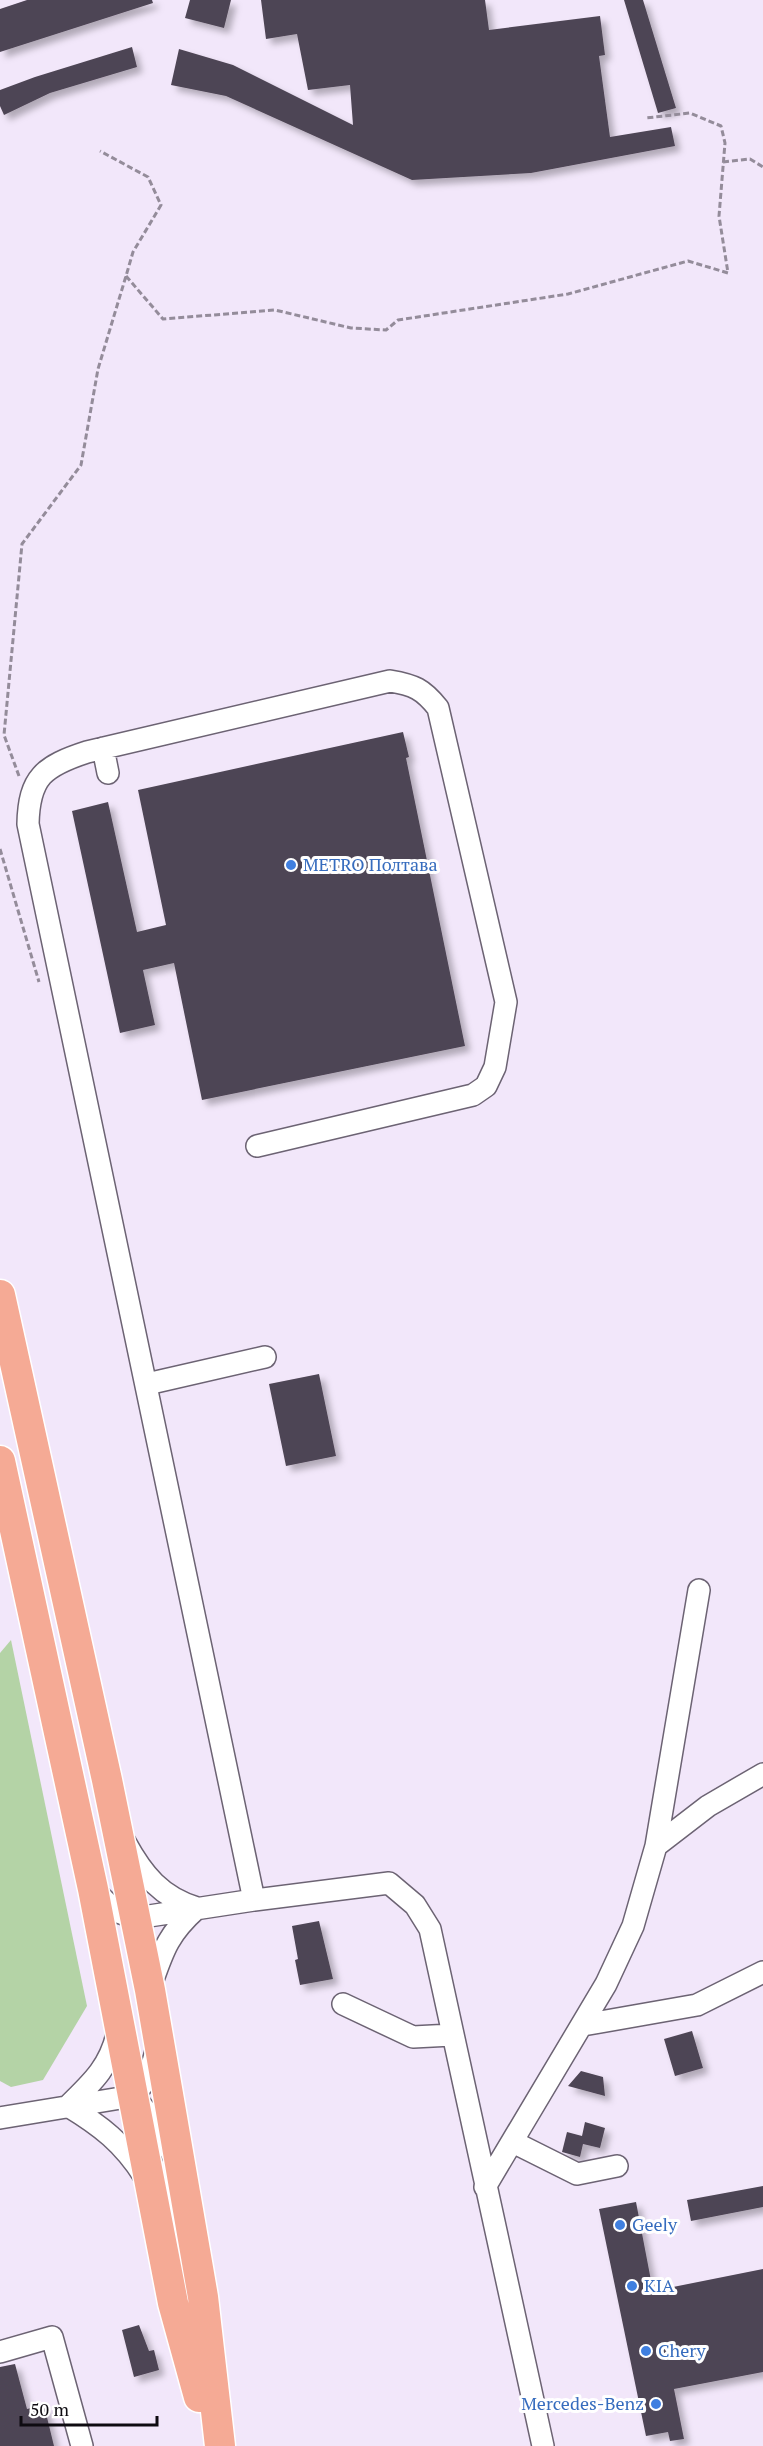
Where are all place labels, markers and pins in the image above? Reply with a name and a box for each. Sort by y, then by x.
place label: METRO Полтава [303,852,438,876]
marker: METRO Полтава [284,858,298,872]
place label: Geely [632,2212,678,2236]
marker: Geely [613,2218,627,2232]
place label: KIA [644,2273,675,2297]
marker: KIA [625,2279,639,2293]
place label: Chery [658,2338,706,2362]
marker: Chery [639,2344,653,2358]
place label: Mercedes-Benz [521,2391,644,2415]
marker: Mercedes-Benz [649,2397,663,2411]

